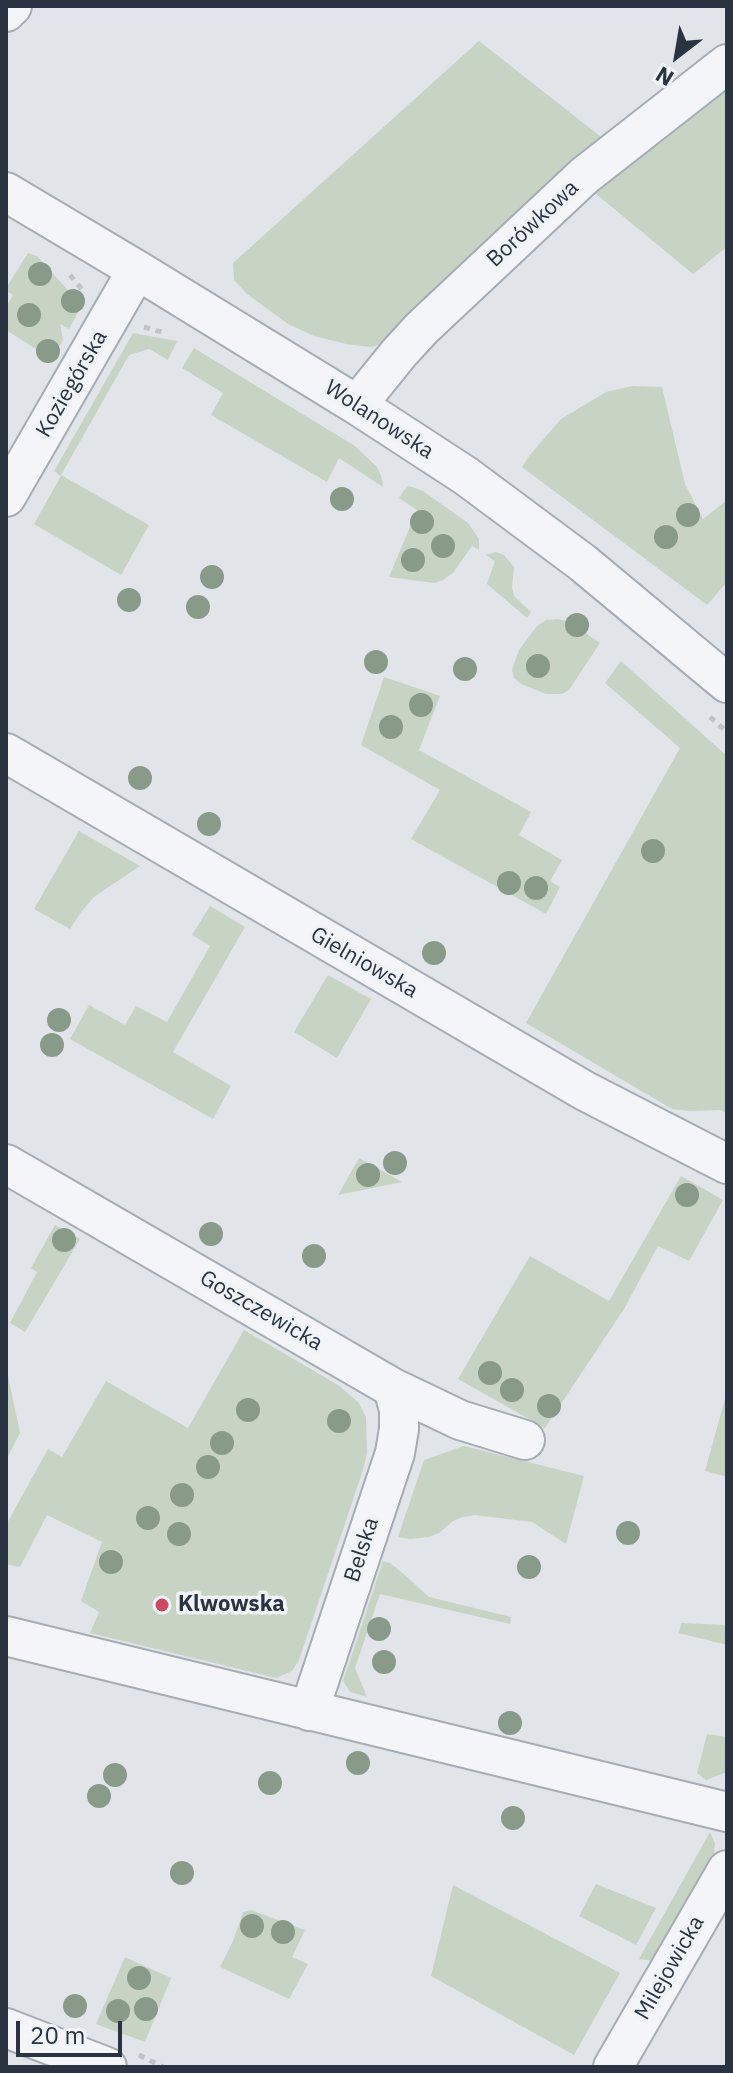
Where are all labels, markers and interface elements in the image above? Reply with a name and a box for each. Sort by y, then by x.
north arrow [637,16,717,96]
text: N [650,60,679,94]
street label: Borówkowa [482,175,584,273]
street label: Koziegórska [31,326,113,442]
street label: Wolanowska [319,375,439,465]
street label: Gielniowska [306,922,422,1004]
street label: Goszczewicka [195,1265,327,1357]
street label: Belska [339,1514,385,1586]
place label: Klwowska [178,1592,285,1618]
marker: Klwowska [153,1596,171,1614]
street label: Milejowicka [630,1911,710,2025]
scale bar [20,2005,126,2055]
text: 20 m [30,2019,85,2051]

